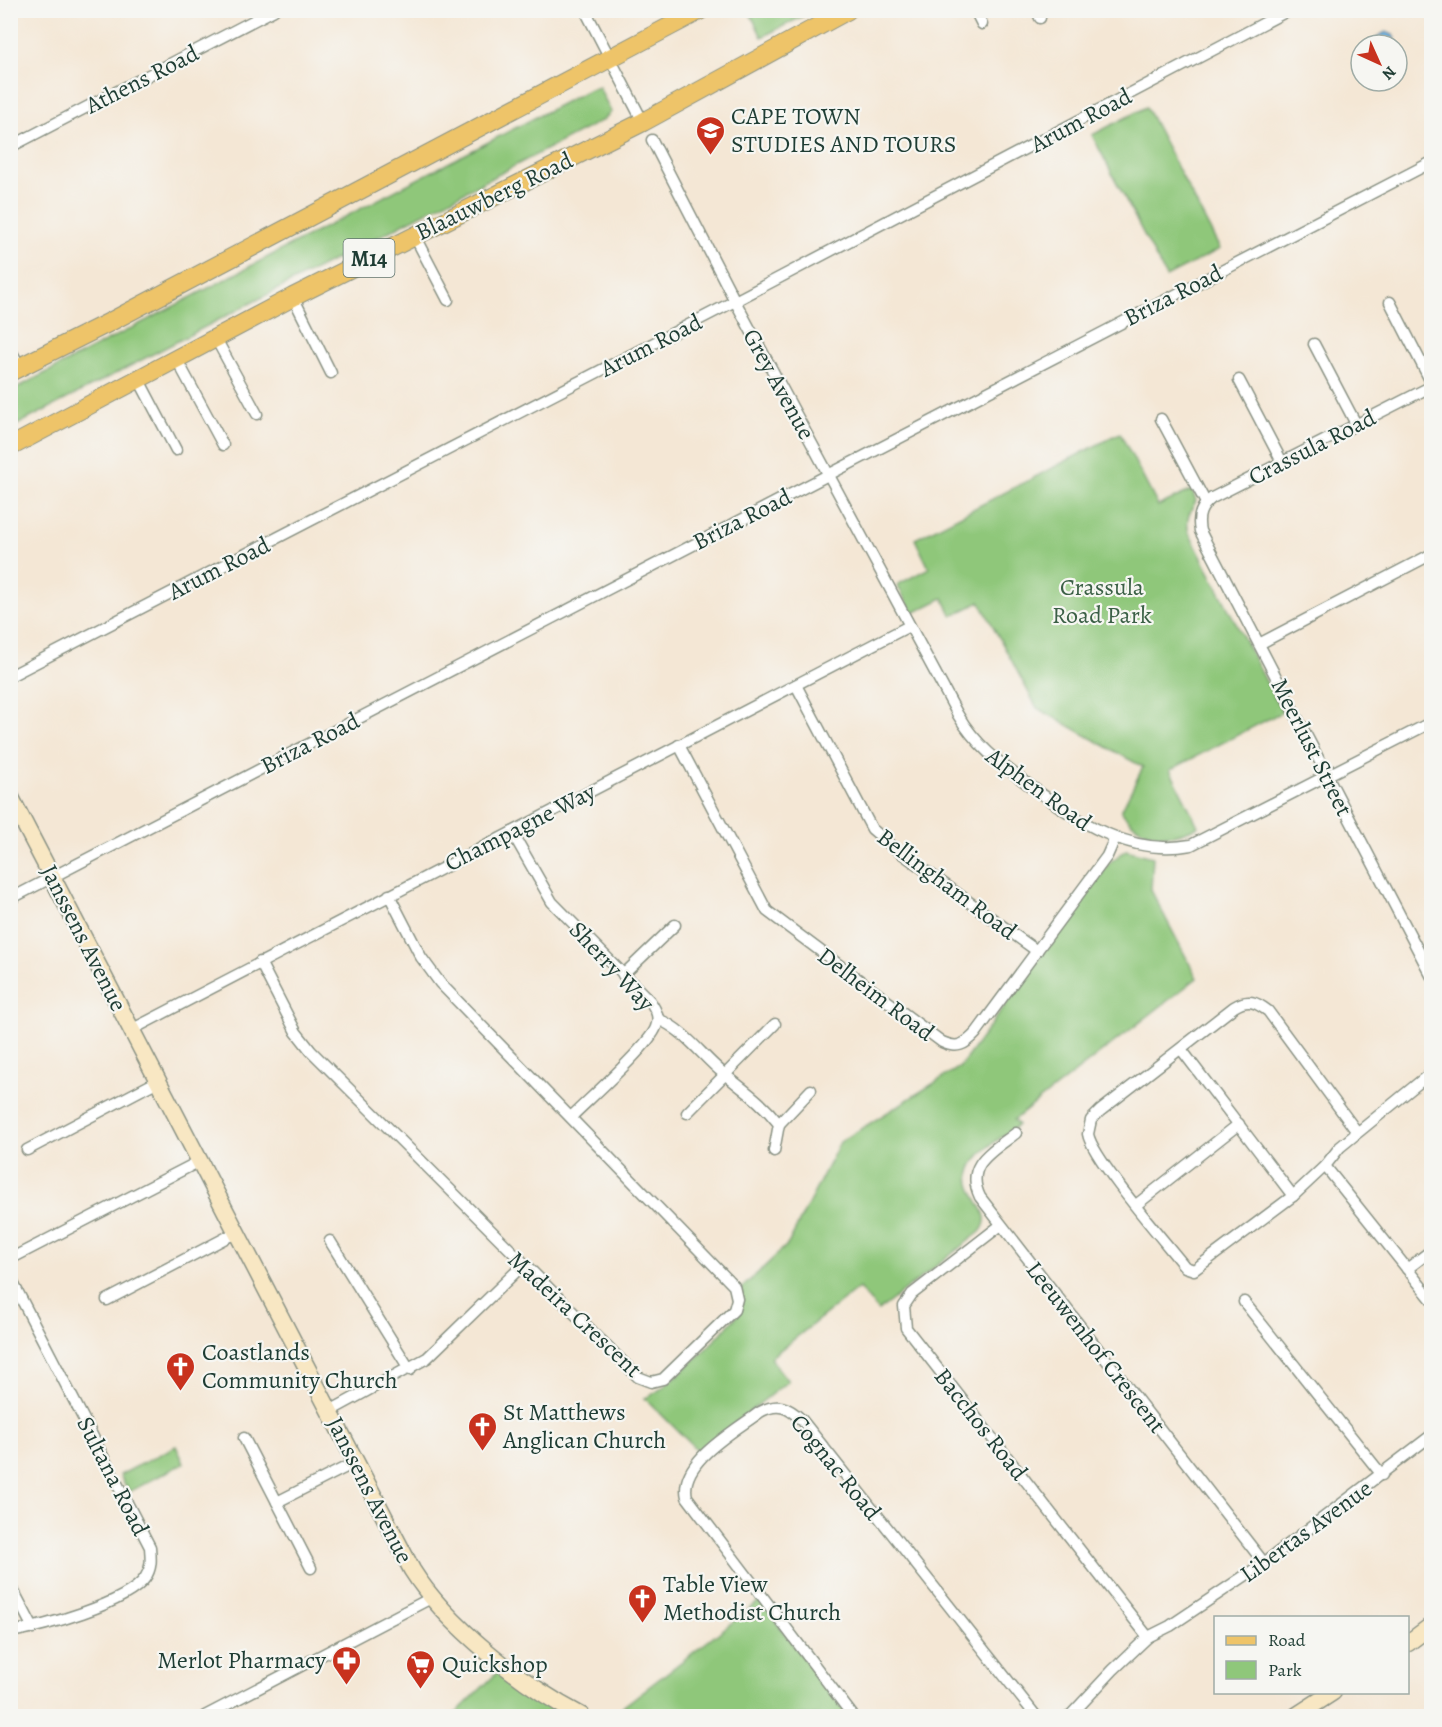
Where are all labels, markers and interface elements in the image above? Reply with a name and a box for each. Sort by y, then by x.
north arrow [1349,33,1409,93]
street label: Athens Road [79,37,204,122]
text: N [1377,61,1401,85]
street label: Arum Road [1024,80,1137,161]
place label: CAPE TOWN STUDIES AND TOURS [731,100,956,160]
school or university icon: CAPE TOWN STUDIES AND TOURS [694,114,726,156]
street label: Blaauwberg Road [410,144,578,248]
road number: M14 [344,239,394,277]
street label: Briza Road [1118,256,1228,334]
street label: Arum Road [594,306,708,385]
street label: Grey Avenue [735,323,823,445]
street label: Crassula Road [1243,401,1381,493]
street label: Briza Road [687,480,797,558]
street label: Arum Road [162,529,276,608]
park label: Crassula Road Park [1052,571,1152,631]
street label: Meerlust Street [1264,673,1361,821]
street label: Briza Road [255,704,365,782]
street label: Alphen Road [979,739,1098,838]
street label: Champagne Way [439,775,601,879]
street label: Bellingham Road [871,821,1023,947]
street label: Janssens Avenue [33,859,135,1017]
street label: Sherry Way [562,914,662,1018]
street label: Delheim Road [811,940,941,1049]
street label: Madeira Crescent [501,1244,649,1384]
street label: Leeuwenhof Crescent [1019,1254,1173,1440]
place label: Coastlands Community Church [202,1336,398,1396]
church icon: Coastlands Community Church [165,1350,197,1392]
street label: Bacchos Road [927,1361,1035,1487]
place label: St Matthews Anglican Church [502,1396,666,1456]
street label: Cognac Road [783,1407,889,1527]
church icon: St Matthews Anglican Church [466,1410,498,1452]
street label: Sultana Road [69,1411,157,1541]
street label: Janssens Avenue [319,1411,421,1569]
street label: Libertas Avenue [1233,1472,1379,1590]
place label: Table View Methodist Church [663,1568,841,1628]
church icon: Table View Methodist Church [626,1582,658,1624]
legend [1214,1616,1409,1694]
text: Road [1268,1628,1306,1652]
place label: Merlot Pharmacy [157,1644,326,1676]
pharmacy icon: Merlot Pharmacy [331,1644,363,1686]
supermarket icon: Quickshop [405,1648,437,1690]
place label: Quickshop [442,1648,548,1680]
text: Park [1268,1658,1302,1682]

